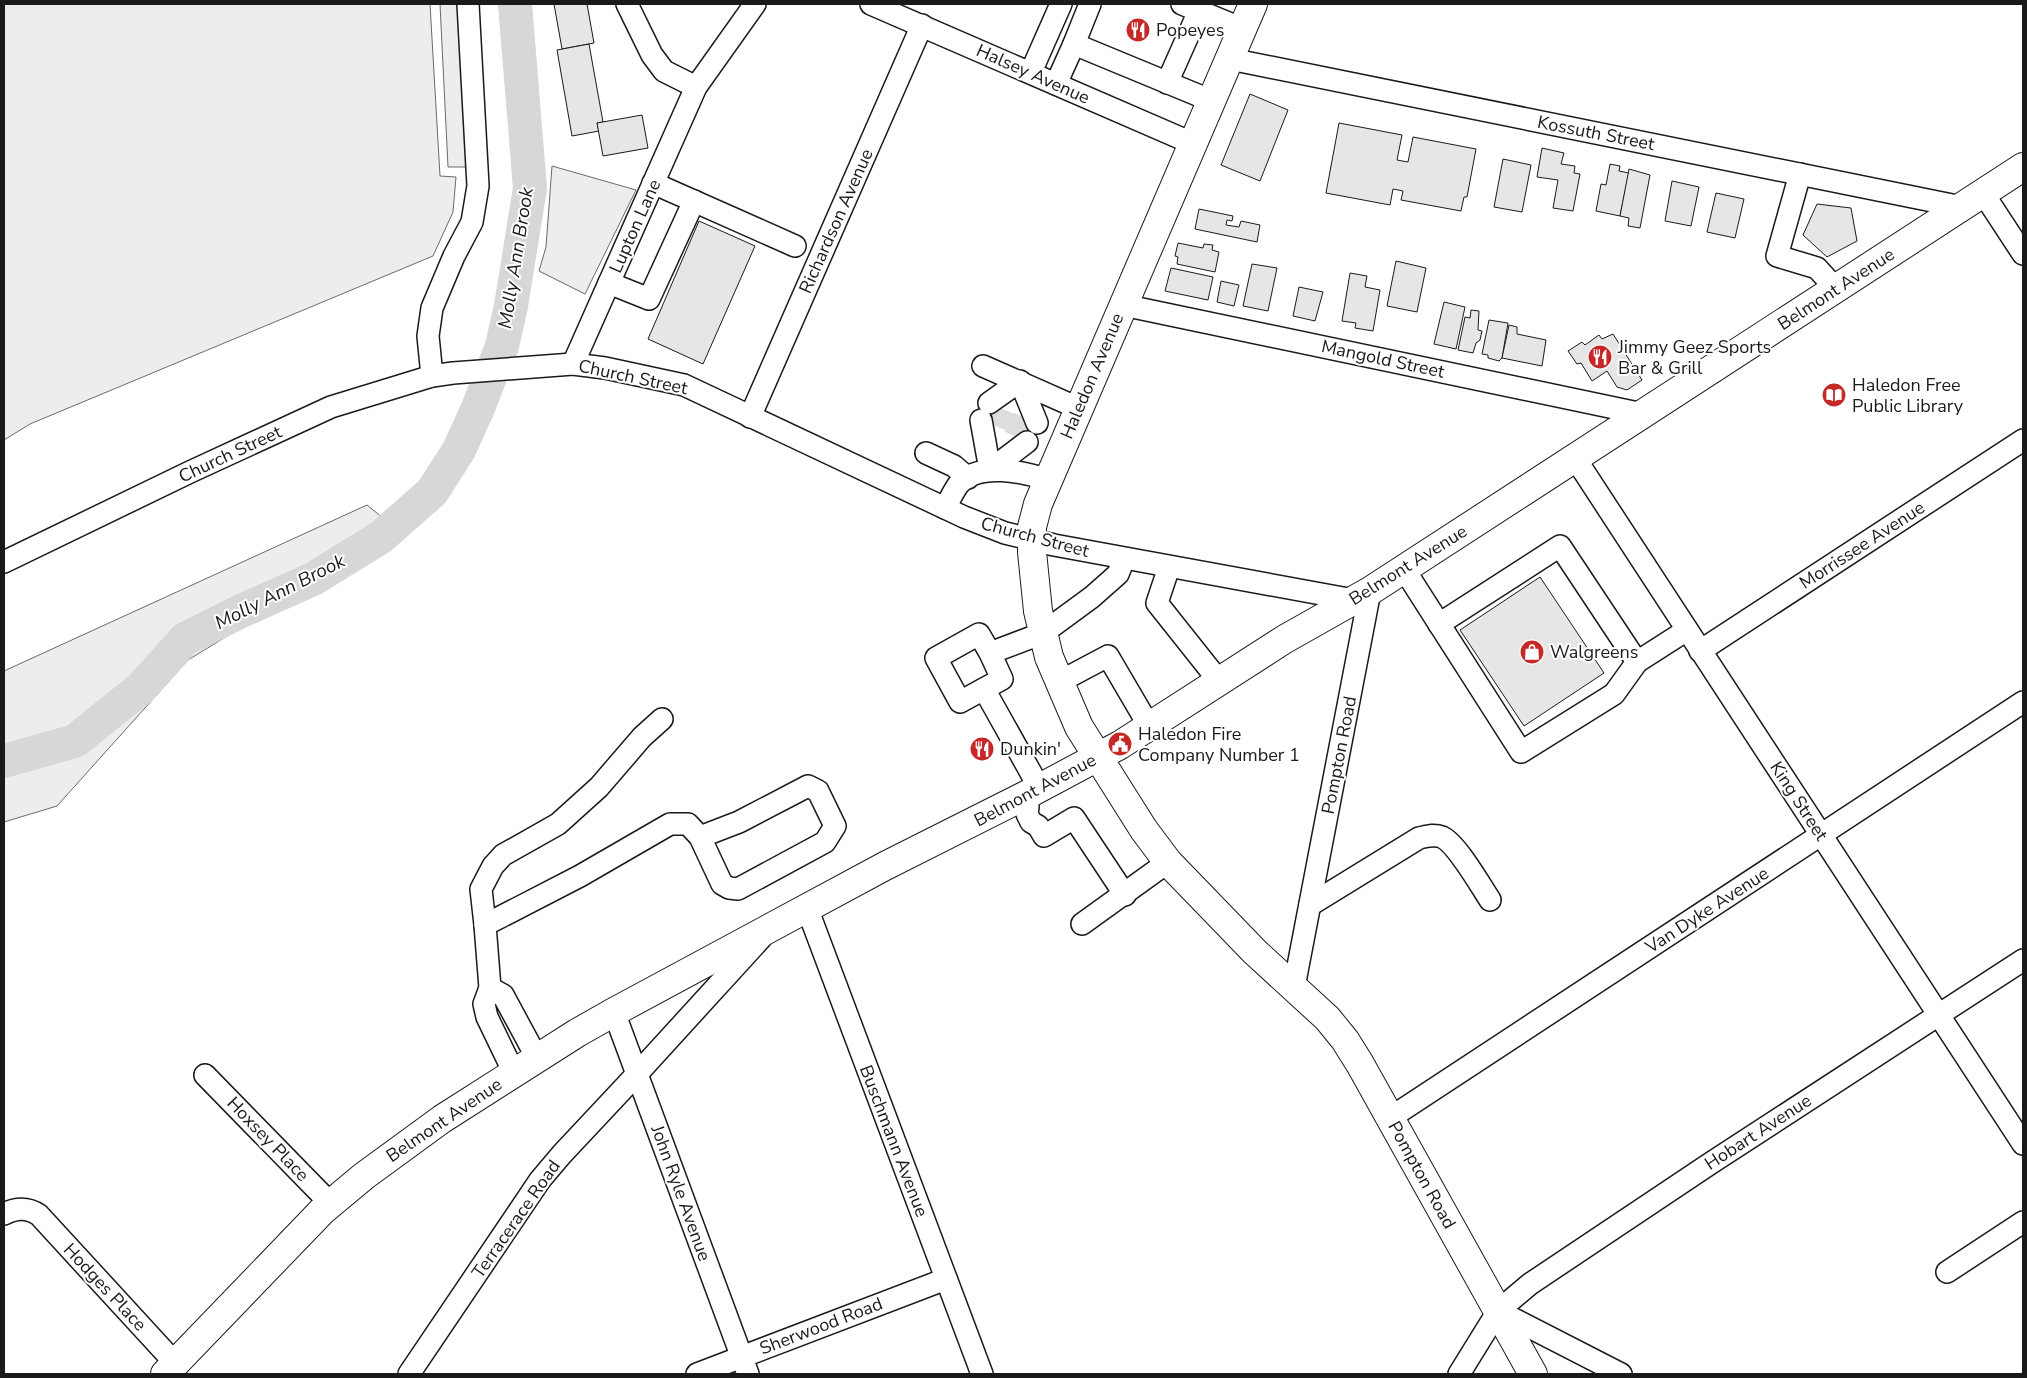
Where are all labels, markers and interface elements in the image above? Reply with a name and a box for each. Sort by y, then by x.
restaurant icon: Popeyes [1125,17,1151,43]
place label: Popeyes [1156,18,1224,42]
street label: Halsey Avenue [973,38,1093,110]
street label: Kossuth Street [1535,110,1657,156]
street label: Richardson Avenue [793,145,879,297]
street label: Lupton Lane [604,175,666,277]
water label: Molly Ann Brook [492,185,540,331]
street label: Belmont Avenue [1773,242,1899,336]
street label: Haledon Avenue [1055,309,1129,443]
street label: Mangold Street [1319,334,1447,384]
place label: Jimmy Geez Sports Bar & Grill [1617,335,1771,380]
restaurant icon: Jimmy Geez Sports Bar & Grill [1587,344,1613,370]
street label: Church Street [576,354,690,400]
place label: Haledon Free Public Library [1852,373,1964,418]
library icon: Haledon Free Public Library [1821,382,1847,408]
street label: Church Street [175,419,286,488]
street label: Morrissee Avenue [1795,495,1929,595]
street label: Church Street [978,511,1092,563]
street label: Belmont Avenue [1344,519,1472,611]
water label: Molly Ann Brook [210,548,350,636]
shop icon: Walgreens [1519,639,1545,665]
place label: Walgreens [1550,640,1638,664]
street label: Pompton Road [1316,694,1362,816]
place label: Haledon Fire Company Number 1 [1138,722,1300,767]
public building icon: Haledon Fire Company Number 1 [1107,731,1133,757]
restaurant icon: Dunkin' [969,736,995,762]
place label: Dunkin' [1000,737,1061,761]
street label: Belmont Avenue [970,748,1100,832]
street label: King Street [1764,757,1834,846]
street label: Van Dyke Avenue [1640,861,1773,959]
street label: Buschmann Avenue [854,1062,934,1220]
street label: Belmont Avenue [381,1072,507,1168]
street label: Hobart Avenue [1700,1088,1816,1176]
street label: Hoxsey Place [222,1092,314,1186]
street label: Pompton Road [1382,1117,1462,1233]
street label: John Ryle Avenue [645,1121,717,1264]
street label: Terracerace Road [466,1155,566,1283]
street label: Hodges Place [58,1238,152,1336]
street label: Sherwood Road [756,1292,886,1360]

